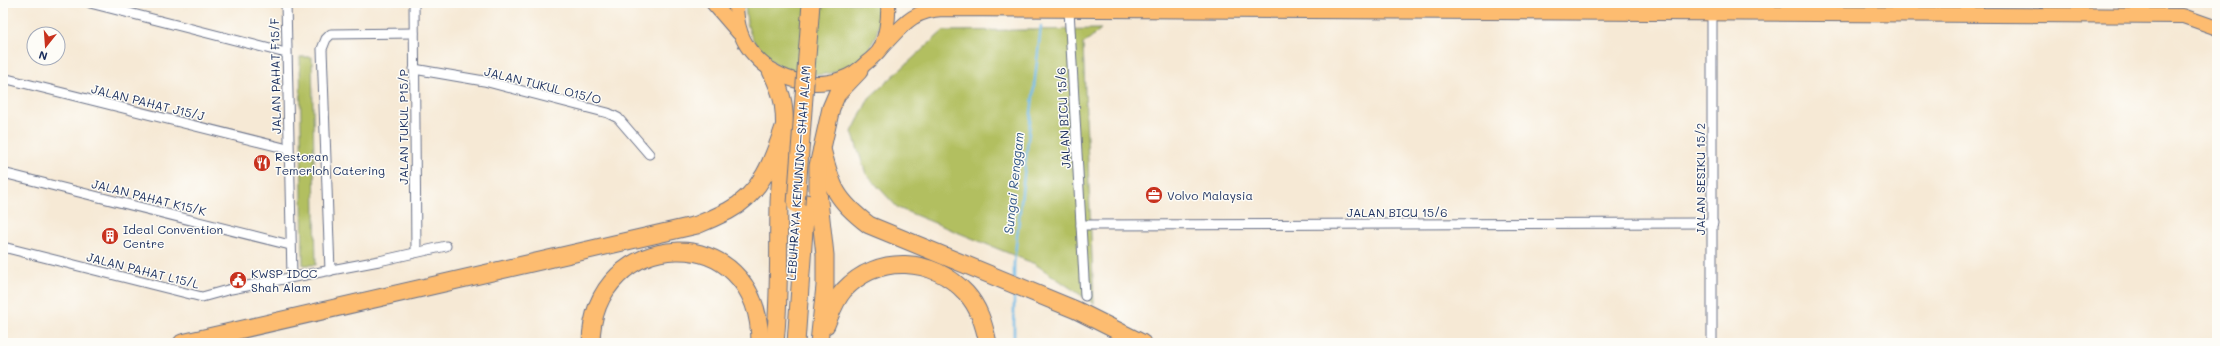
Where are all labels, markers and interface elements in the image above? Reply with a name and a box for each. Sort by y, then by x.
street label: JALAN PAHAT F15/F [266,17,284,134]
north arrow [26,26,66,66]
text: N [37,48,49,64]
street label: JALAN TUKUL O15/O [483,63,603,107]
street label: LEBUHRAYA KEMUNING–SHAH ALAM [783,65,813,281]
street label: JALAN BICU 15/6 [1052,67,1074,169]
street label: JALAN TUKUL P15/P [395,69,411,185]
street label: JALAN PAHAT J15/J [90,80,207,124]
street label: JALAN SESIKU 15/2 [1692,123,1708,235]
water label: Sungai Renggam [999,131,1027,235]
place label: Restoran Temerloh Catering [275,148,385,178]
restaurant icon: Restoran Temerloh Catering [252,153,272,173]
street label: JALAN PAHAT K15/K [90,175,209,219]
office icon: Volvo Malaysia [1144,185,1164,205]
place label: Volvo Malaysia [1167,187,1253,203]
street label: JALAN BICU 15/6 [1346,204,1448,220]
place label: Ideal Convention Centre [123,221,223,251]
building icon: Ideal Convention Centre [100,226,120,246]
street label: JALAN PAHAT L15/L [85,248,202,292]
place label: KWSP IDCC Shah Alam [251,265,318,295]
public building icon: KWSP IDCC Shah Alam [228,270,248,290]

